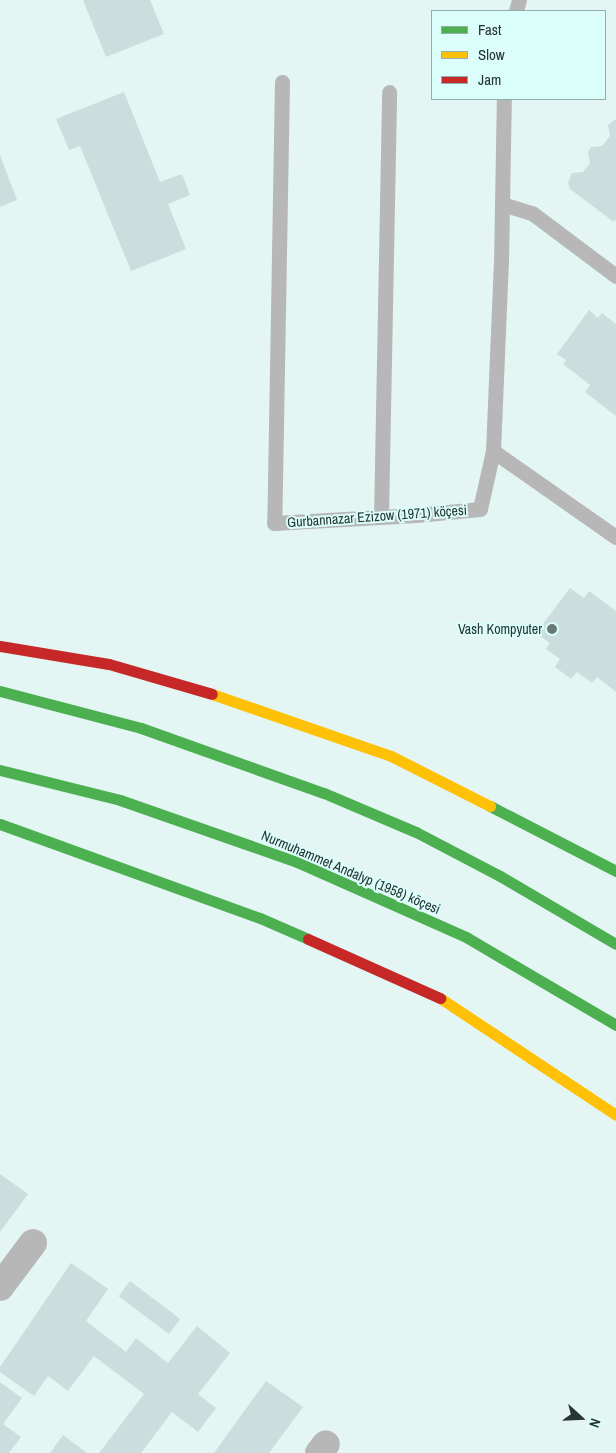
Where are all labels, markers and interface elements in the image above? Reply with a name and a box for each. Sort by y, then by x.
legend [431,10,606,100]
text: Fast [478,19,501,40]
text: Slow [478,44,505,65]
text: Jam [478,69,501,90]
street label: Gurbannazar Ezizow (1971) köçesi [287,501,467,531]
place label: Vash Kompyuter [458,621,542,637]
marker: Vash Kompyuter [546,623,558,635]
street label: Nurmuhammet Andalyp (1958) köçesi [259,826,443,918]
north arrow [556,1393,606,1443]
text: N [585,1416,605,1430]

